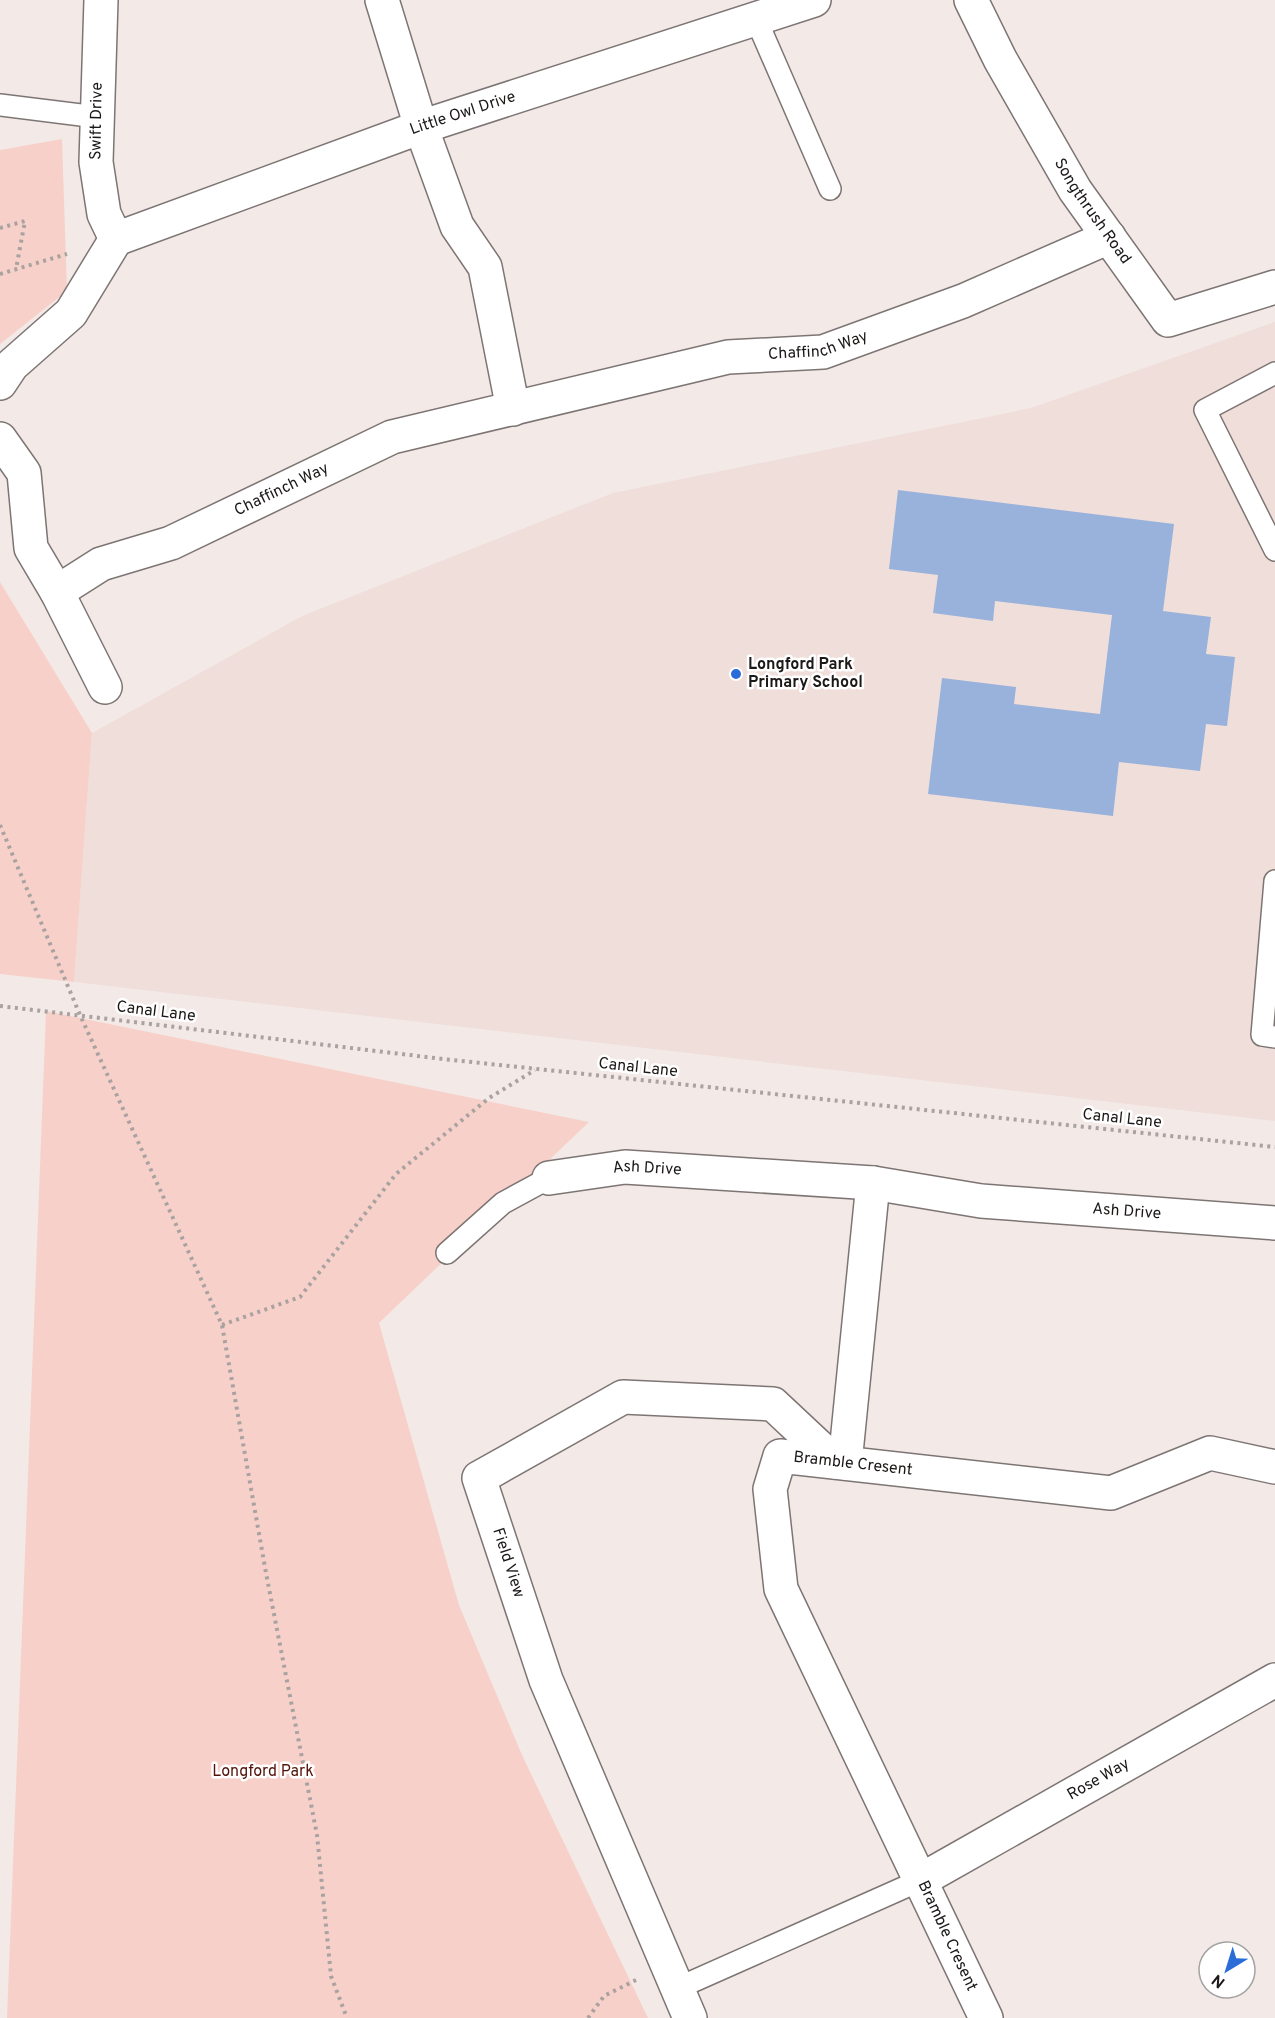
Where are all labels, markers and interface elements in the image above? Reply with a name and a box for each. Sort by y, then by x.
street label: Swift Drive [86,82,108,160]
street label: Little Owl Drive [407,87,518,140]
street label: Songthrush Road [1049,155,1135,268]
street label: Chaffinch Way [768,326,871,365]
street label: Chaffinch Way [231,459,332,521]
place label: Longford Park Primary School [748,655,863,693]
marker: Longford Park Primary School [729,667,743,681]
street label: Canal Lane [115,997,197,1027]
street label: Canal Lane [597,1054,679,1082]
street label: Canal Lane [1081,1105,1163,1133]
street label: Ash Drive [611,1157,682,1181]
street label: Ash Drive [1092,1199,1162,1224]
street label: Bramble Cresent [792,1448,914,1481]
street label: Field View [487,1526,529,1600]
street label: Rose Way [1064,1754,1133,1805]
park label: Longford Park [212,1762,314,1782]
street label: Bramble Cresent [913,1878,981,1994]
north arrow [1197,1940,1257,2000]
text: N [1208,1969,1230,1992]

